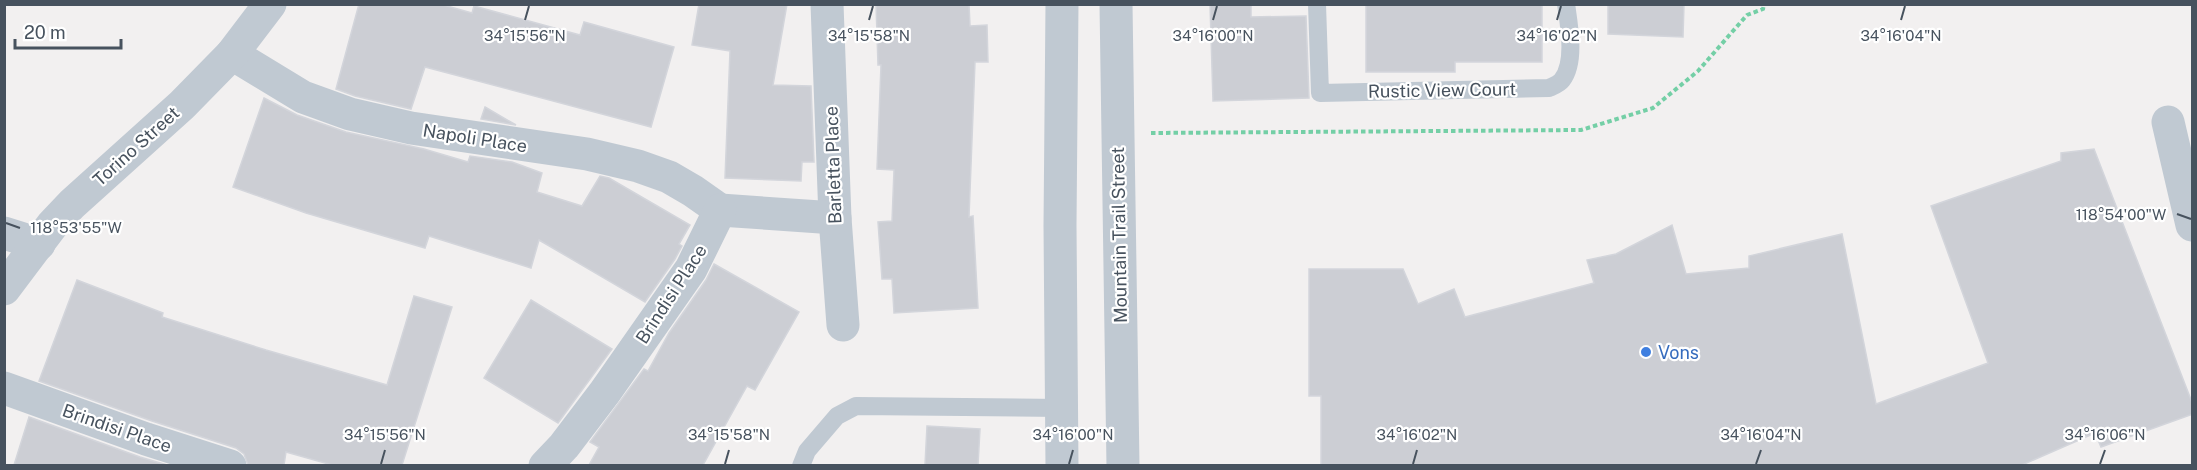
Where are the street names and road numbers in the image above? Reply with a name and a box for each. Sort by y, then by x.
street label: Rustic View Court [1368,78,1516,102]
street label: Torino Street [89,102,183,190]
street label: Barletta Place [820,106,846,224]
street label: Napoli Place [421,119,529,157]
street label: Mountain Trail Street [1107,147,1131,323]
street label: Brindisi Place [631,240,711,348]
street label: Brindisi Place [60,400,174,456]

